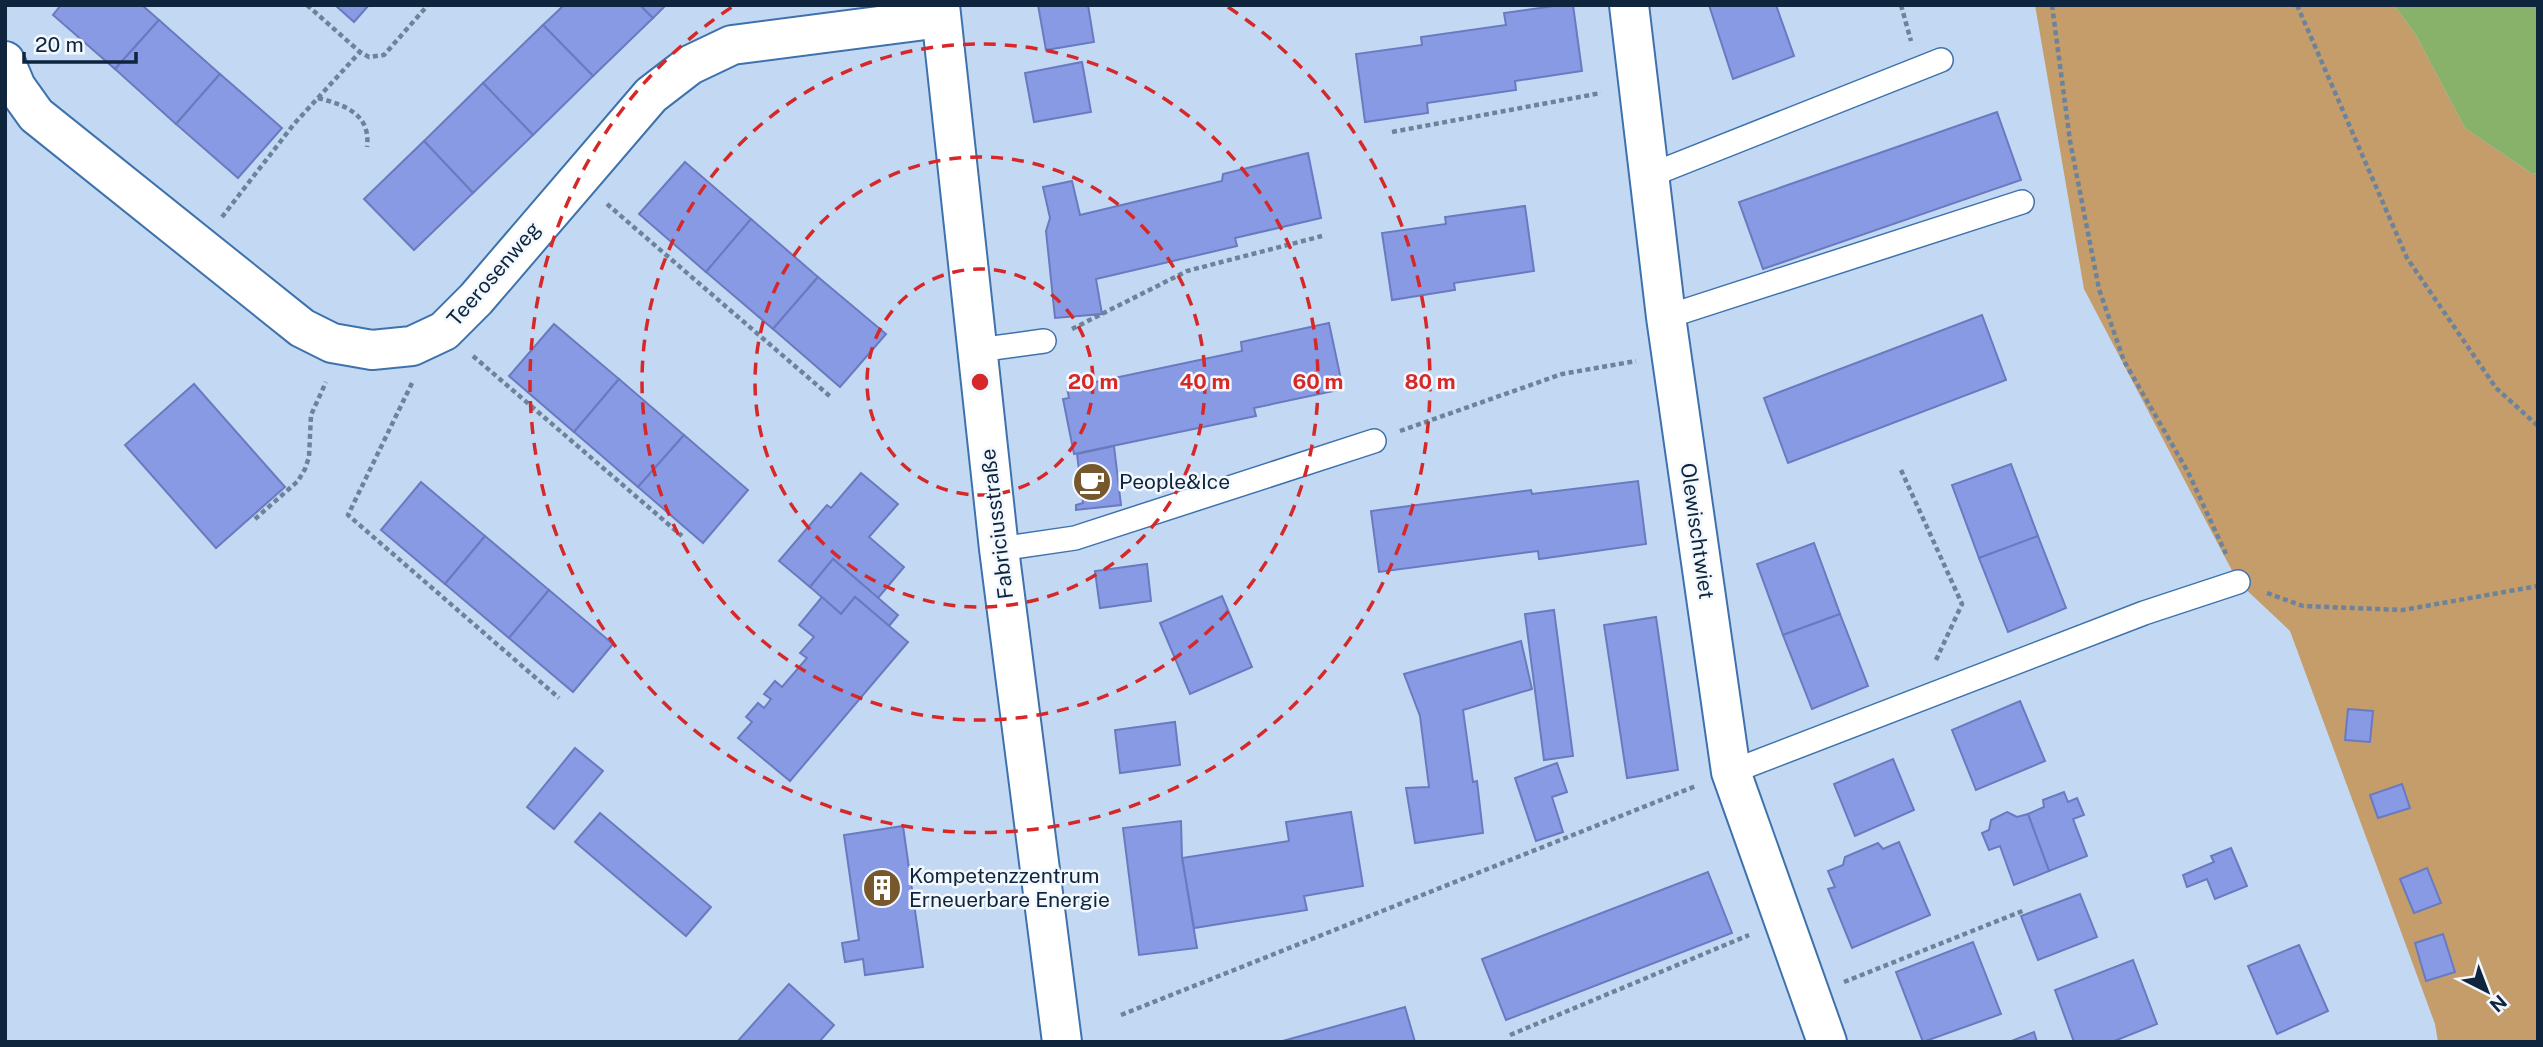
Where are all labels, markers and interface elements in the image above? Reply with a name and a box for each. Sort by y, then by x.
scale bar [24,21,136,65]
text: 20 m [35,32,84,57]
street label: Teerosenweg [442,216,546,331]
text: 20 m [1068,369,1118,394]
text: 40 m [1180,369,1230,394]
text: 60 m [1293,369,1343,394]
text: 80 m [1404,369,1456,394]
centre of rings [968,370,992,394]
street label: Fabriciusstraße [975,447,1018,601]
cafe icon: People&Ice [1071,461,1113,503]
street label: Olewischtwiet [1676,461,1719,601]
place label: People&Ice [1119,469,1230,494]
place label: Kompetenzzentrum Erneuerbare Energie [909,863,1110,912]
building icon: Kompetenzzentrum Erneuerbare Energie [861,867,903,909]
north arrow [2452,956,2522,1026]
text: N [2485,990,2511,1017]

